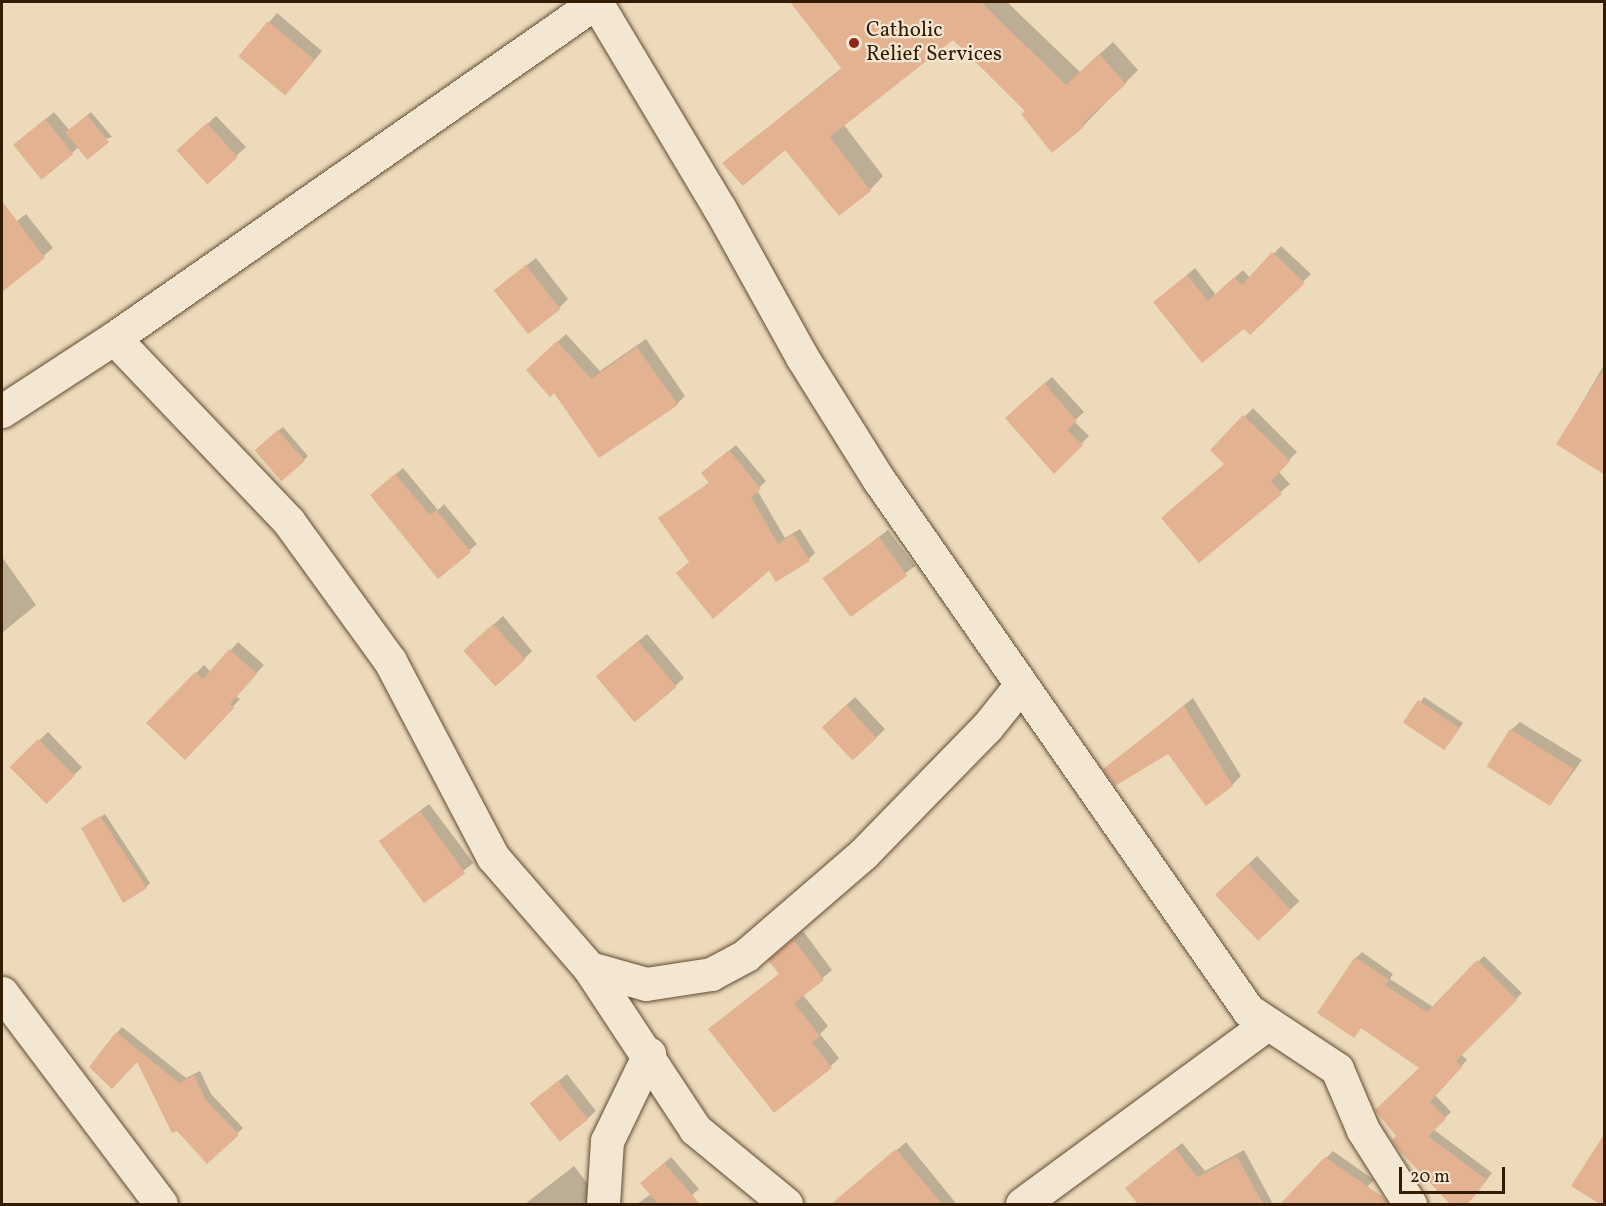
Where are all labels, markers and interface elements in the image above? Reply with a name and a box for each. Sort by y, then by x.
place label: Catholic Relief Services [866,18,1000,68]
marker: Catholic Relief Services [847,36,861,50]
scale bar [1402,1155,1508,1193]
text: 20 m [1410,1165,1450,1190]

